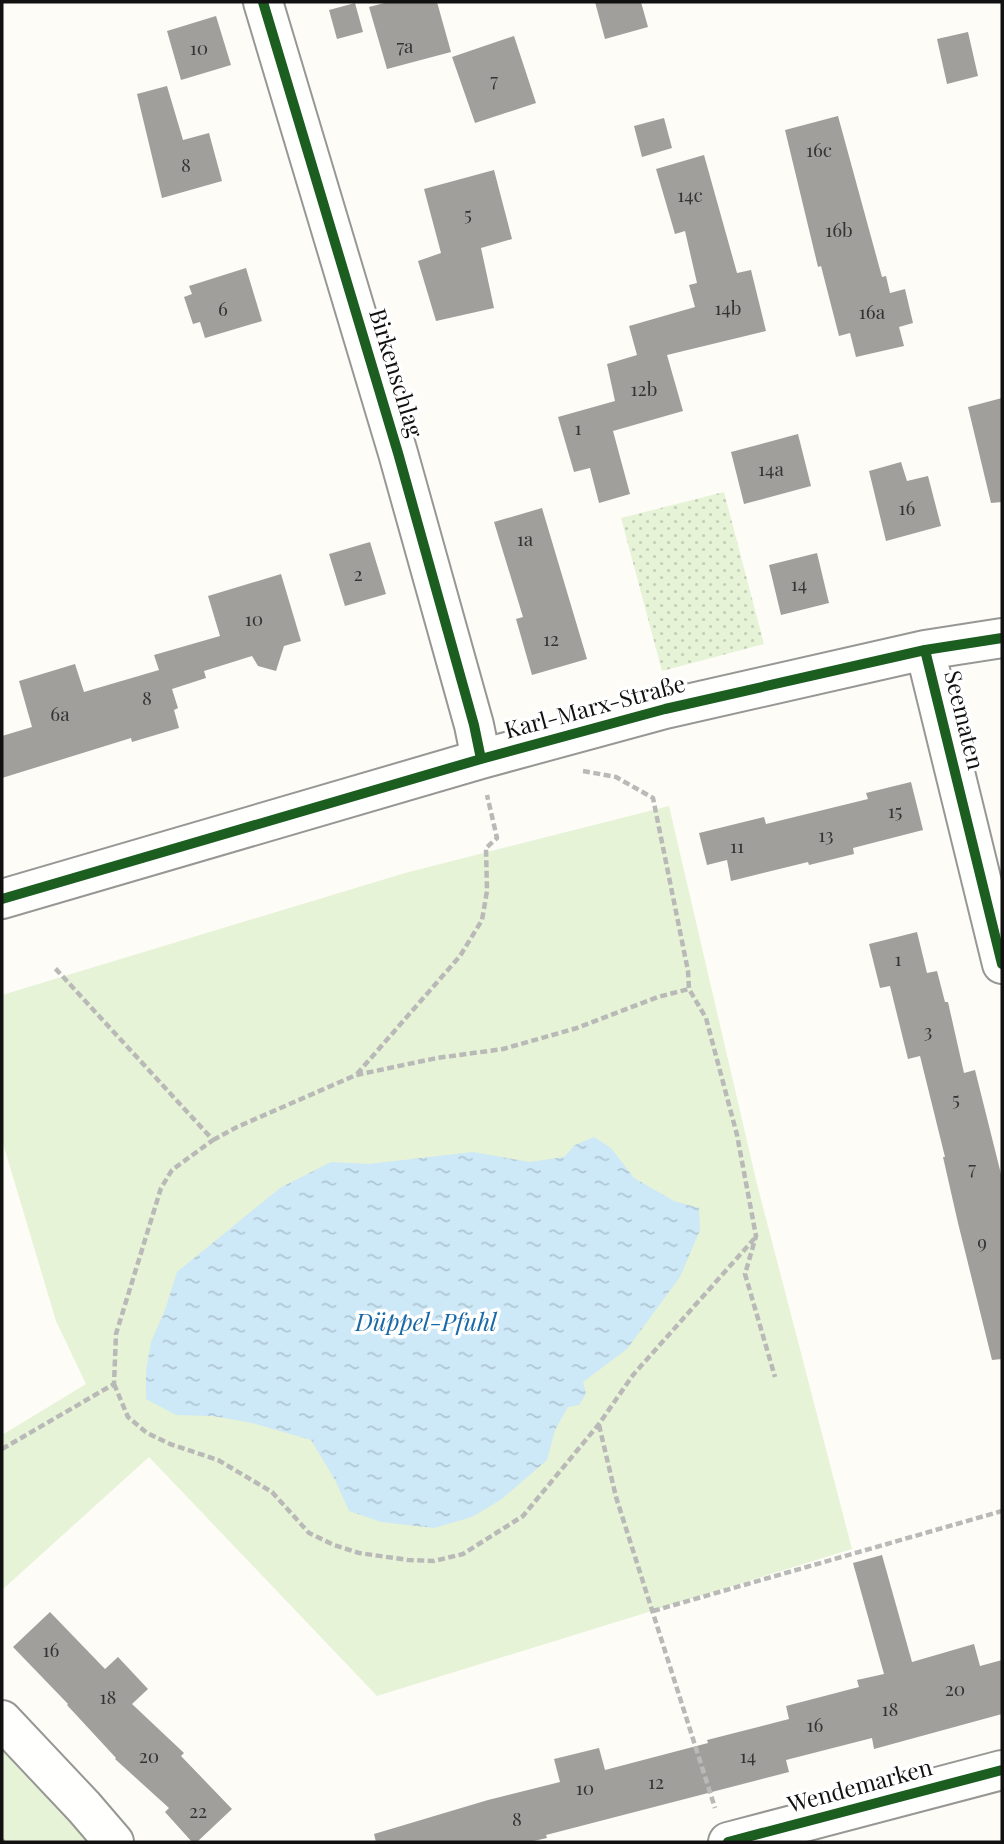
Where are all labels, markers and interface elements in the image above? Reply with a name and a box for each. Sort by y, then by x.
house number: 7a [396,32,414,58]
house number: 10 [190,34,208,60]
house number: 7 [490,66,498,92]
house number: 16c [806,136,832,162]
house number: 8 [181,151,191,177]
house number: 14c [677,181,703,207]
house number: 5 [464,200,472,226]
house number: 16b [825,216,853,242]
house number: 14b [714,294,742,320]
house number: 6 [218,295,228,321]
house number: 16a [859,298,886,324]
street label: Birkenschlag [363,304,432,441]
house number: 12b [631,375,657,401]
house number: 1 [574,414,582,440]
house number: 14a [758,455,784,481]
house number: 16 [899,494,916,520]
house number: 1a [517,525,534,551]
house number: 2 [353,560,363,586]
house number: 14 [791,570,807,596]
house number: 10 [245,605,263,631]
house number: 12 [543,625,559,651]
street label: Karl-Marx-Straße [501,667,688,745]
street label: Seematen [938,667,993,773]
house number: 8 [142,684,152,710]
house number: 6a [50,700,70,726]
house number: 15 [888,797,902,823]
house number: 13 [818,821,834,847]
house number: 11 [730,832,744,858]
house number: 1 [894,945,902,971]
house number: 3 [924,1017,932,1043]
house number: 5 [952,1085,960,1111]
house number: 7 [968,1154,976,1180]
house number: 9 [977,1228,987,1254]
water label: Düppel-Pfuhl [354,1305,498,1337]
house number: 16 [43,1636,60,1662]
house number: 20 [945,1675,965,1701]
house number: 18 [100,1683,116,1709]
house number: 18 [882,1695,898,1721]
house number: 16 [807,1711,824,1737]
house number: 20 [139,1742,159,1768]
house number: 14 [740,1742,756,1768]
street label: Wendemarken [783,1750,936,1819]
house number: 12 [648,1768,664,1794]
house number: 10 [576,1774,594,1800]
house number: 22 [189,1797,207,1823]
house number: 8 [512,1805,522,1831]

